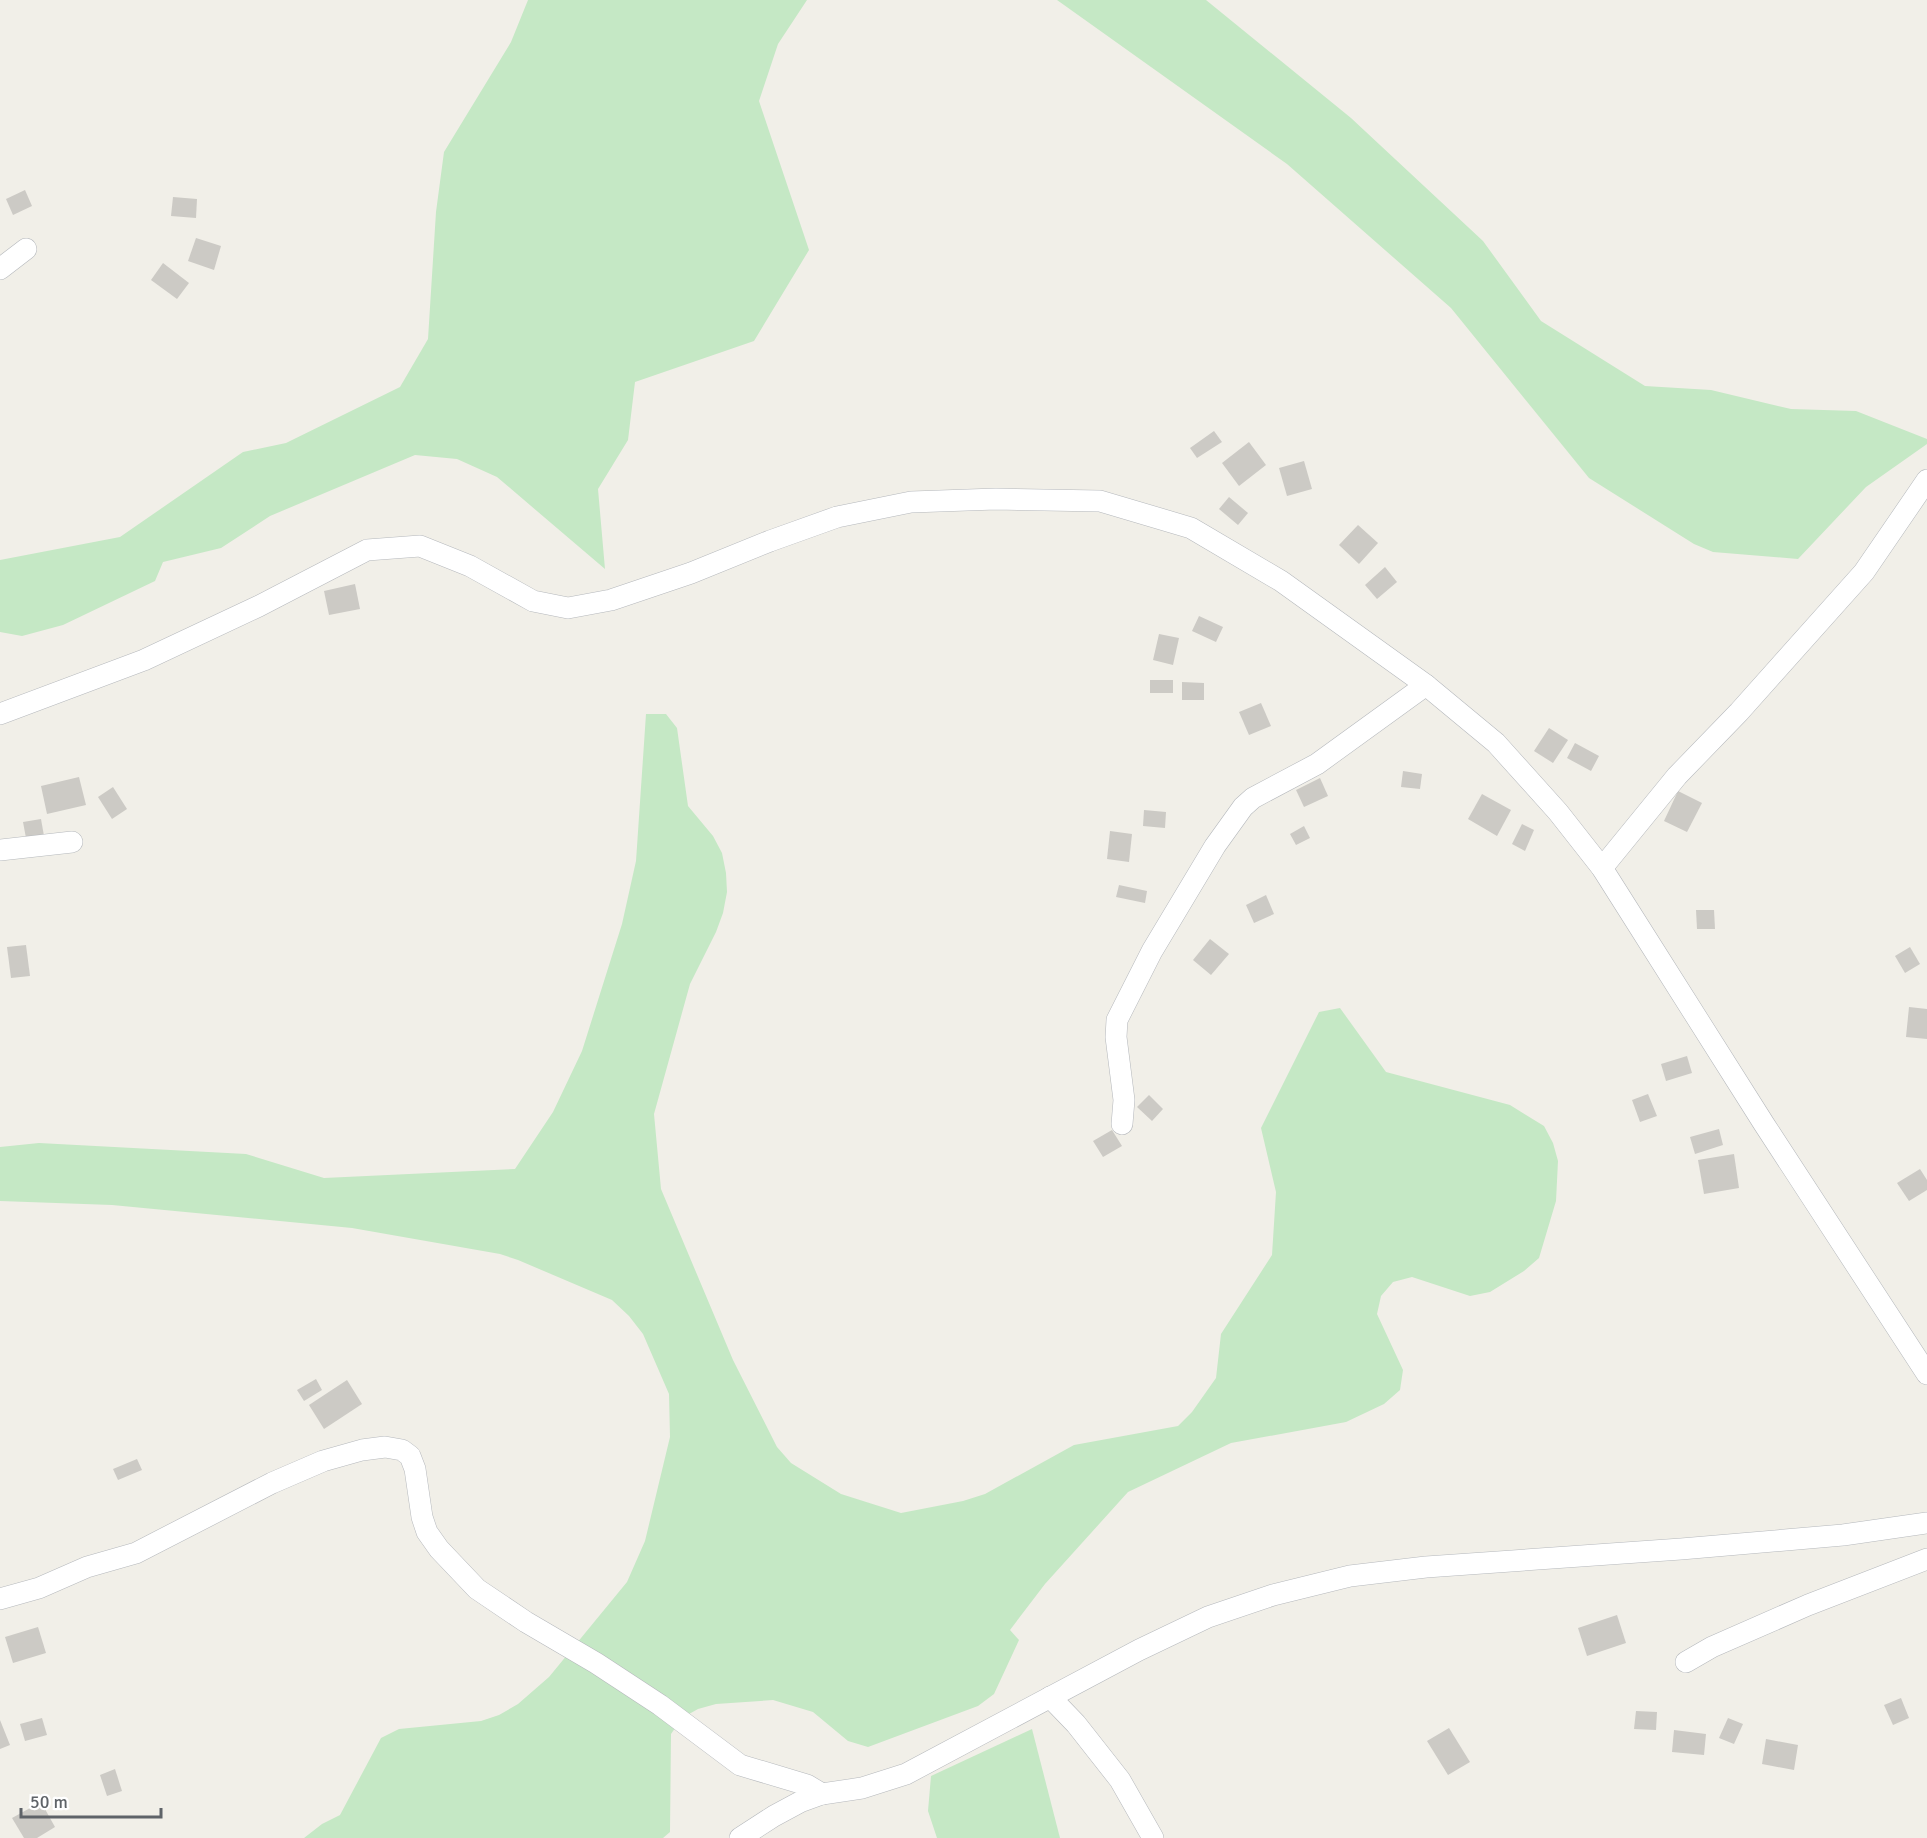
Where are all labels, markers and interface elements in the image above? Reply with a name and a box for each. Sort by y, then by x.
scale bar [21,1781,160,1819]
text: 50 m [30,1791,68,1813]

